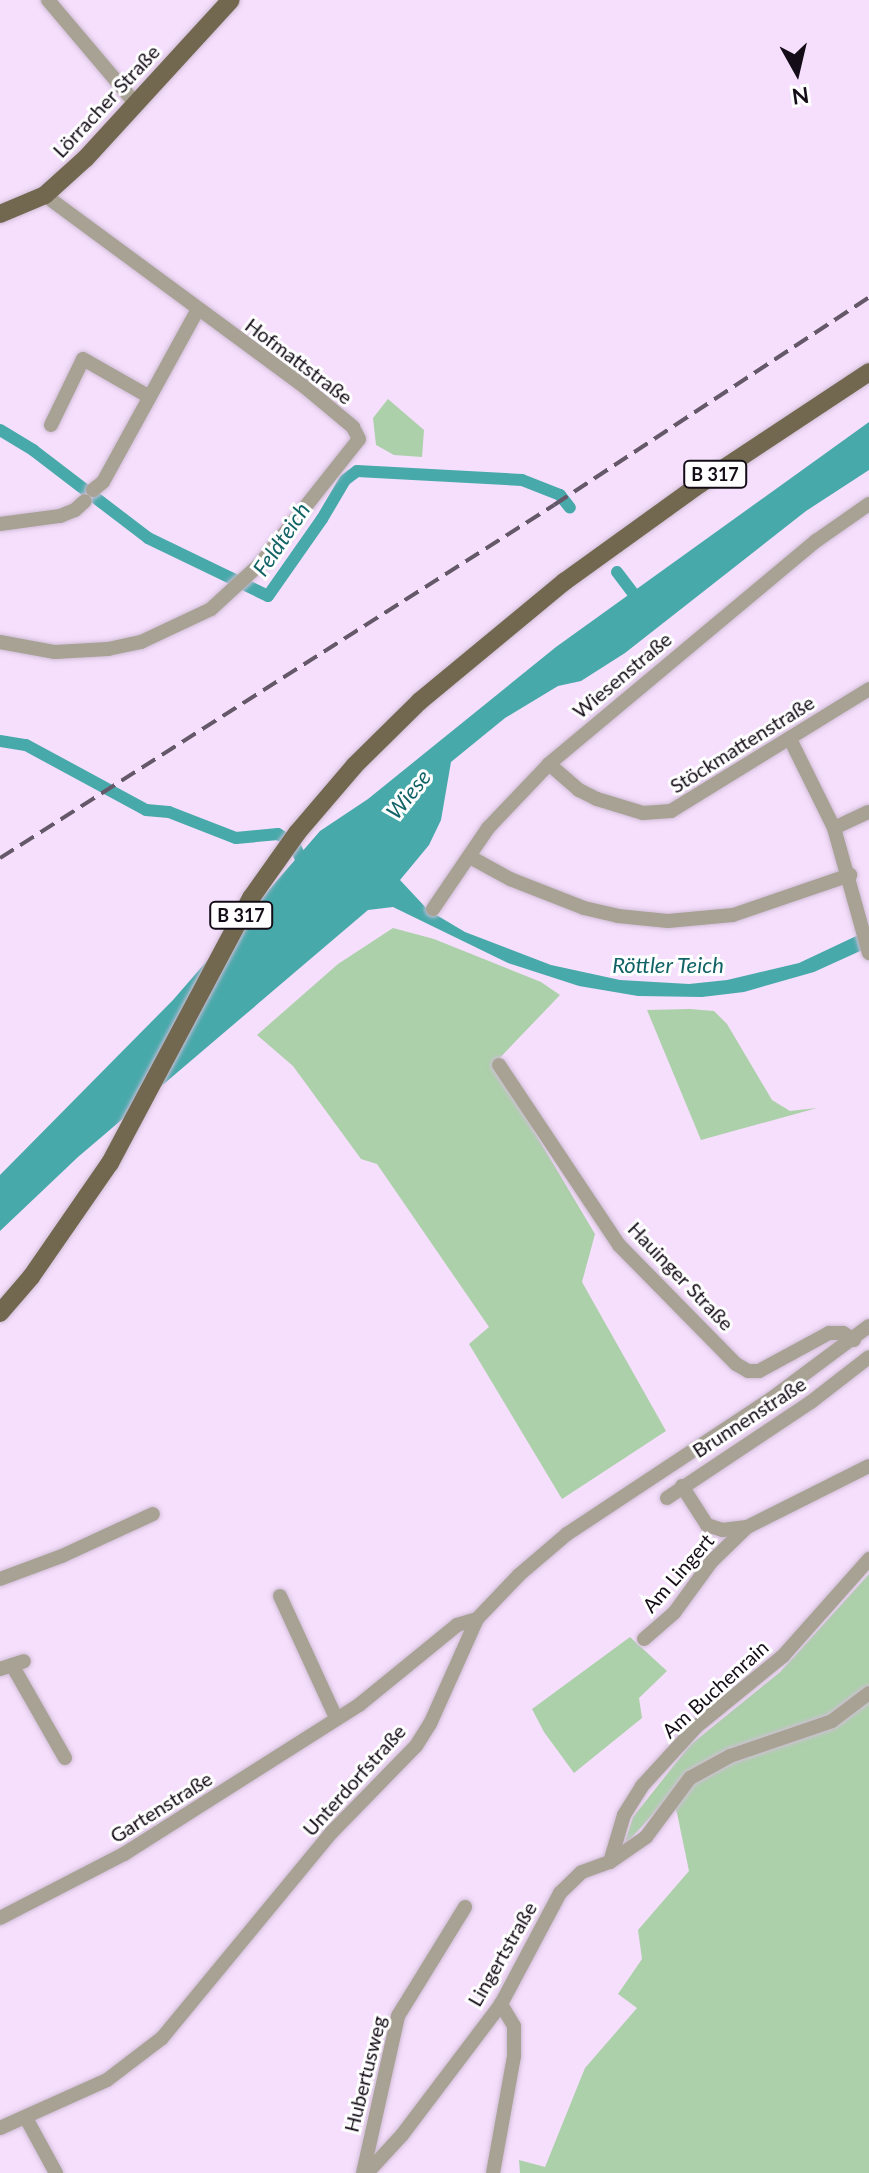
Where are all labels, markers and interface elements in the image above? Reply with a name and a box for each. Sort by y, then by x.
north arrow [757,32,837,112]
street label: Lörracher Straße [48,40,164,162]
text: N [790,82,811,111]
street label: Hofmattstraße [241,313,357,409]
road number: B 317 [683,460,747,488]
water label: Feldteich [247,497,315,581]
street label: Wiesenstraße [568,627,676,723]
street label: Stöckmattenstraße [666,690,818,798]
water label: Wiese [380,764,436,824]
road number: B 317 [209,901,273,929]
water label: Röttler Teich [612,952,724,978]
street label: Hauinger Straße [623,1217,739,1335]
street label: Brunnenstraße [688,1371,810,1463]
street label: Am Lingert [637,1529,719,1617]
street label: Am Buchenrain [657,1635,773,1743]
street label: Unterdorfstraße [298,1719,410,1841]
street label: Gartenstraße [106,1766,216,1848]
street label: Lingertstraße [462,1898,542,2010]
street label: Hubertusweg [339,2013,391,2135]

